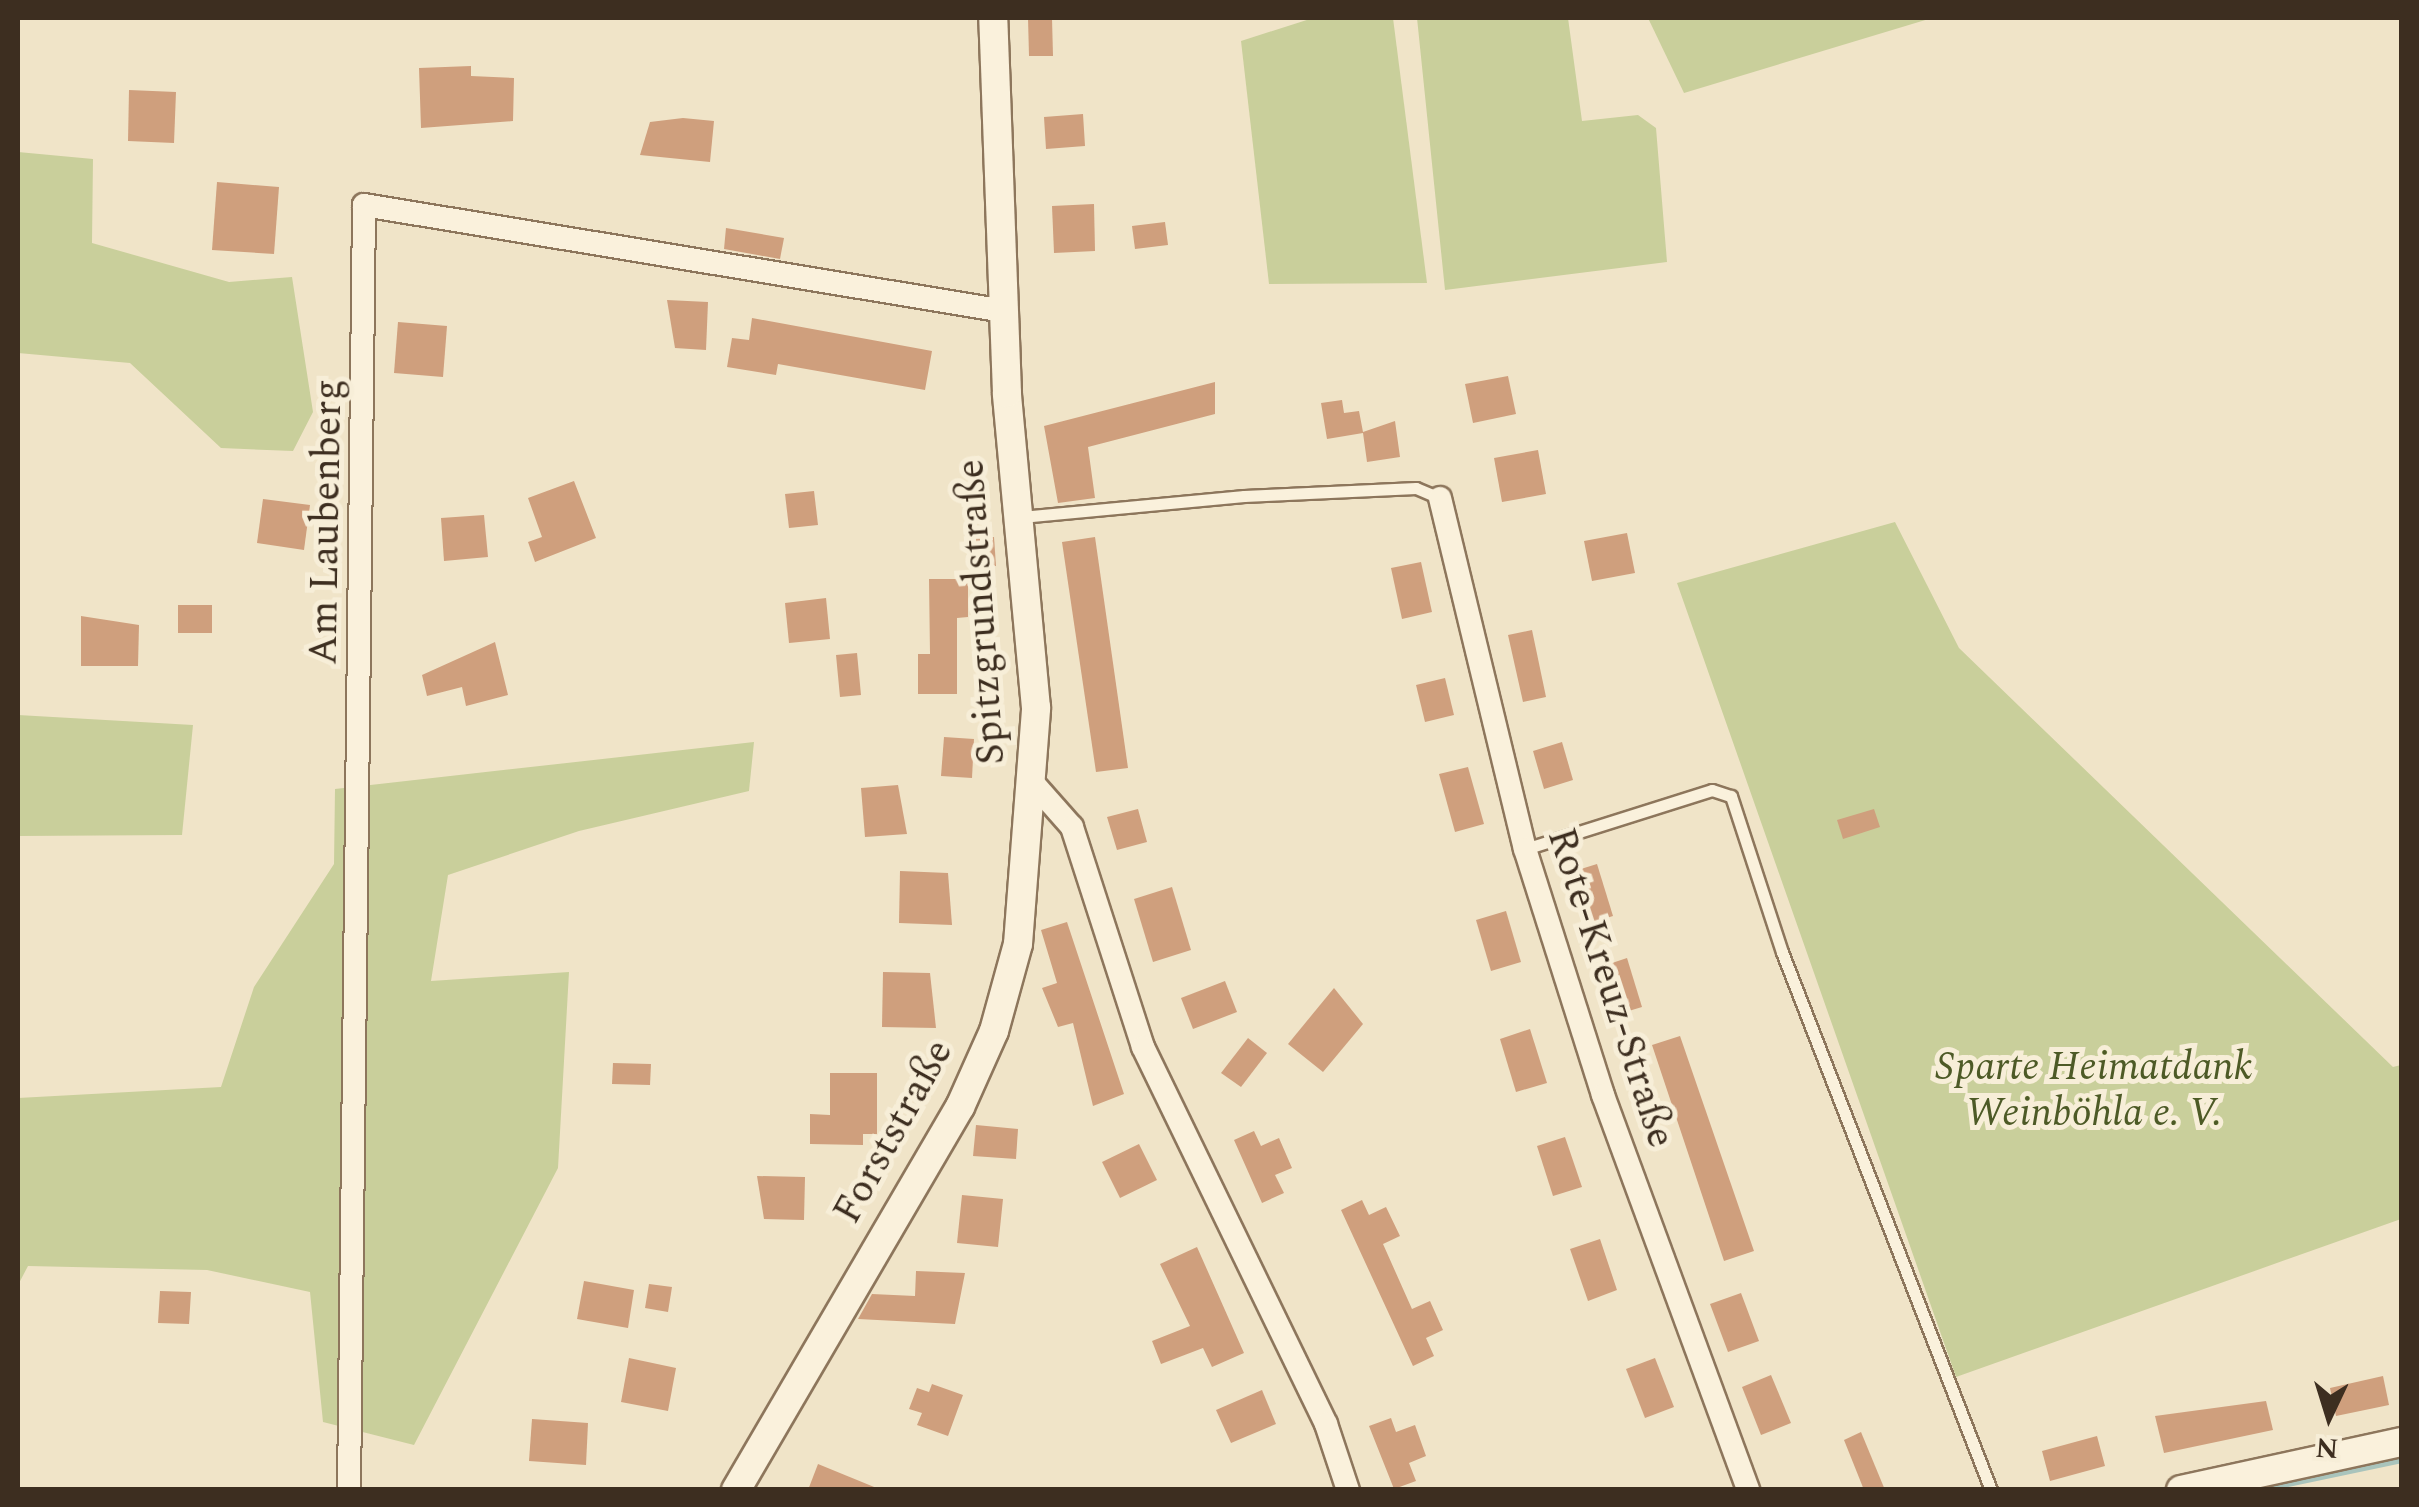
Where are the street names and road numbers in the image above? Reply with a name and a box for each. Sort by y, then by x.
street label: Am Laubenberg [301,379,353,665]
street label: Spitzgrundstraße [947,458,1017,766]
street label: Rote-Kreuz-Straße [1536,822,1684,1154]
street label: Forststraße [824,1032,964,1232]

